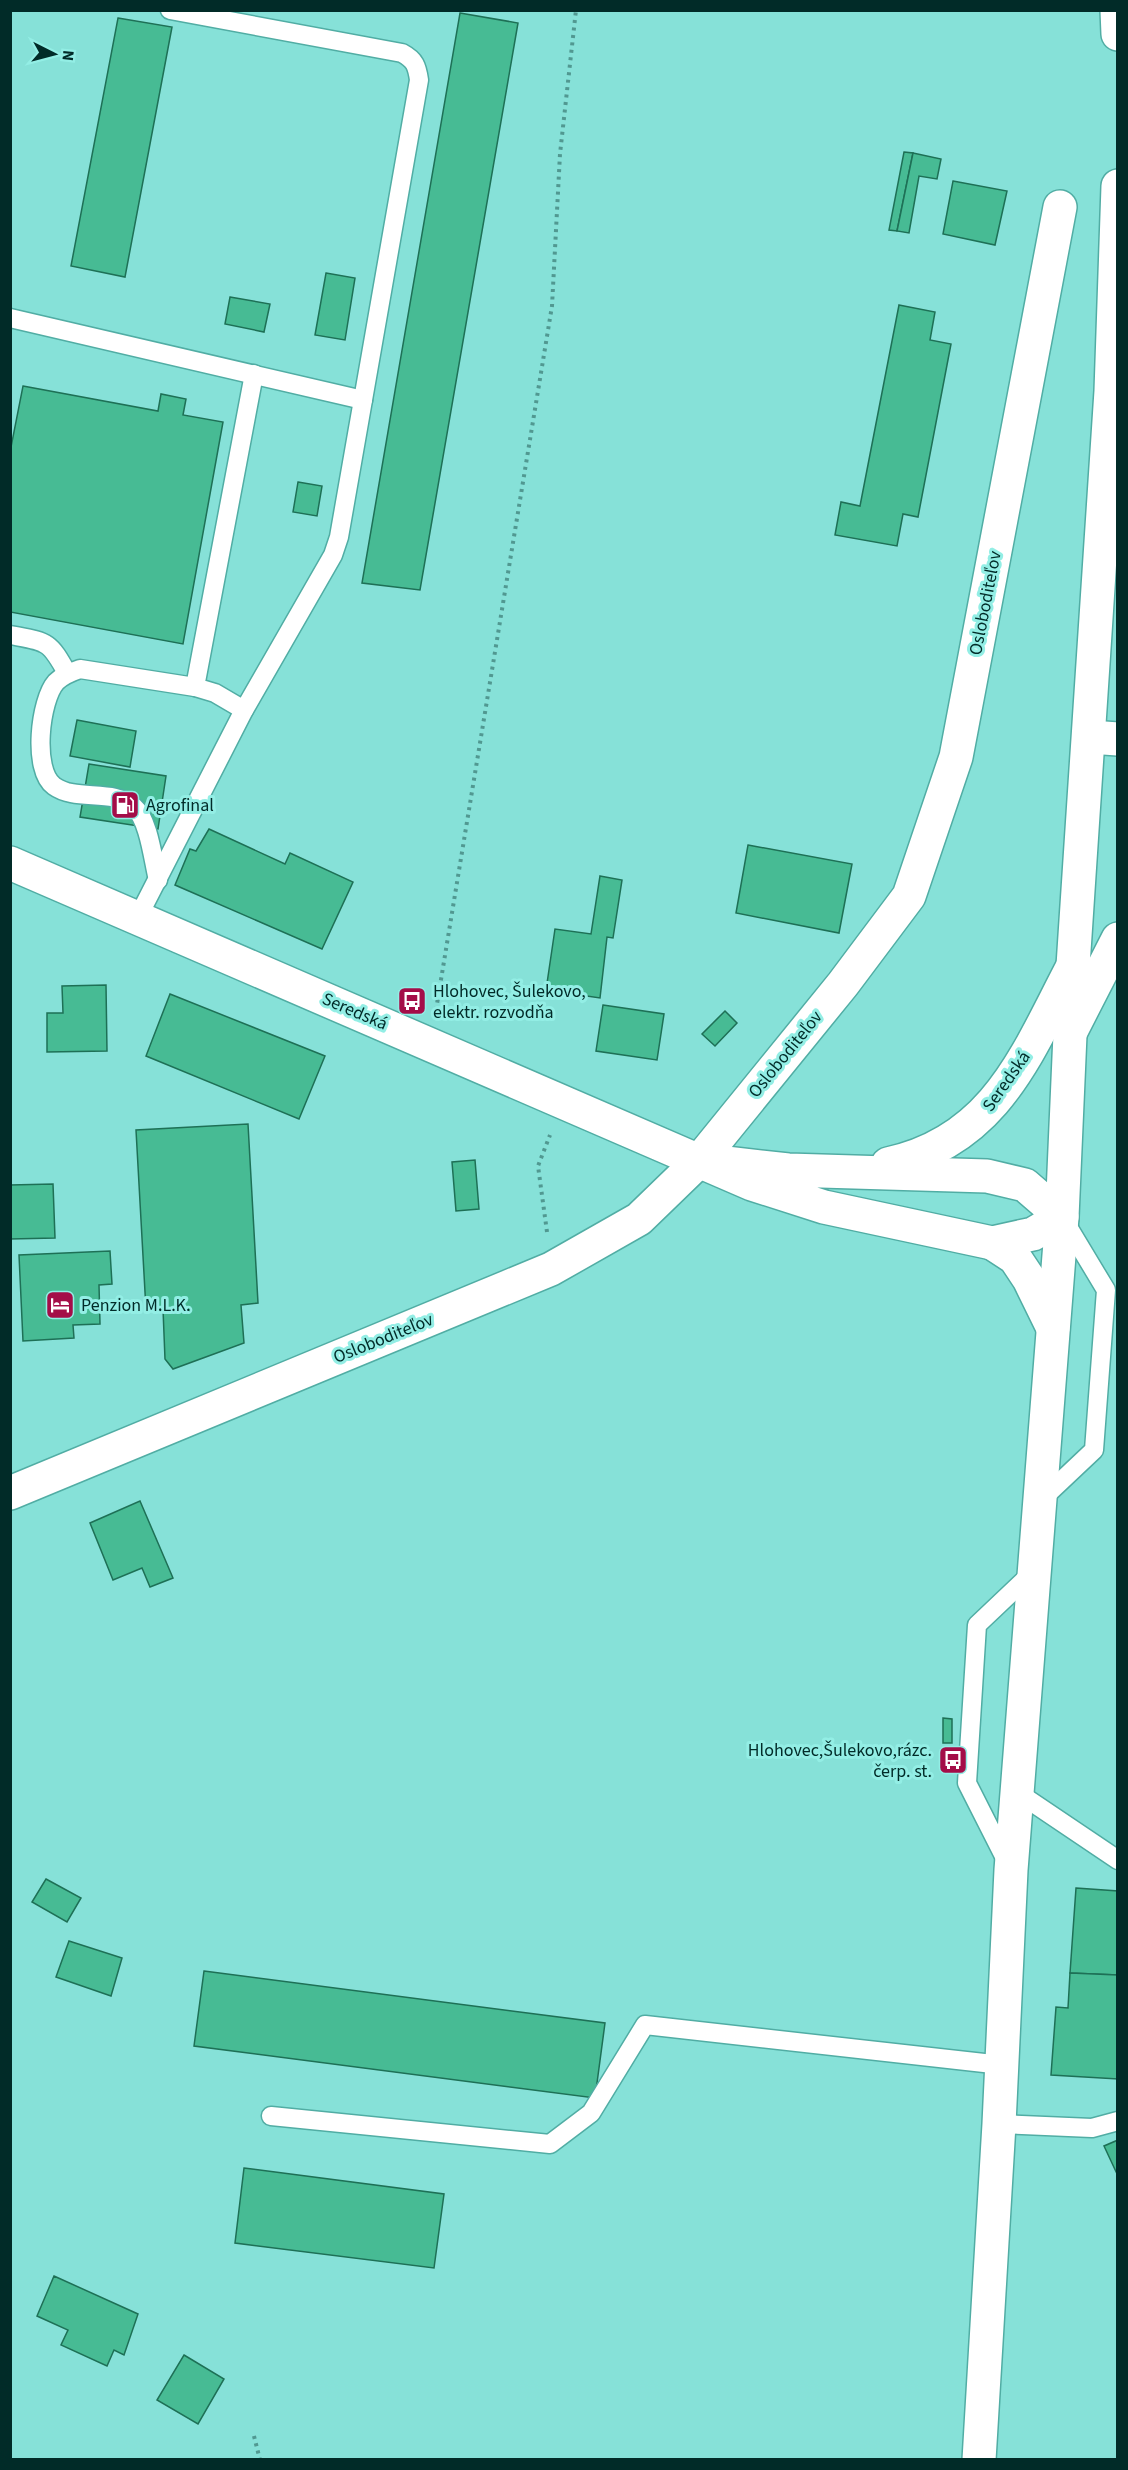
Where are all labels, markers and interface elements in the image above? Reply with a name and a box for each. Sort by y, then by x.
north arrow [24,24,84,84]
text: N [56,49,79,62]
street label: Osloboditeľov [963,548,1008,657]
fuel station icon: Agrofinal [109,789,141,821]
place label: Agrofinal [146,793,214,818]
place label: Hlohovec, Šulekovo, elektr. rozvodňa [433,979,586,1025]
bus stop icon: Hlohovec, Šulekovo, elektr. rozvodňa [396,985,428,1017]
street label: Seredská [318,986,391,1036]
street label: Osloboditeľov [742,1005,829,1103]
street label: Seredská [976,1046,1036,1117]
hotel icon: Penzion M.L.K. [44,1289,76,1321]
place label: Penzion M.L.K. [81,1293,191,1318]
street label: Osloboditeľov [330,1307,437,1370]
place label: Hlohovec,Šulekovo,rázc. čerp. st. [748,1738,932,1784]
bus stop icon: Hlohovec,Šulekovo,rázc. čerp. st. [937,1744,969,1776]

